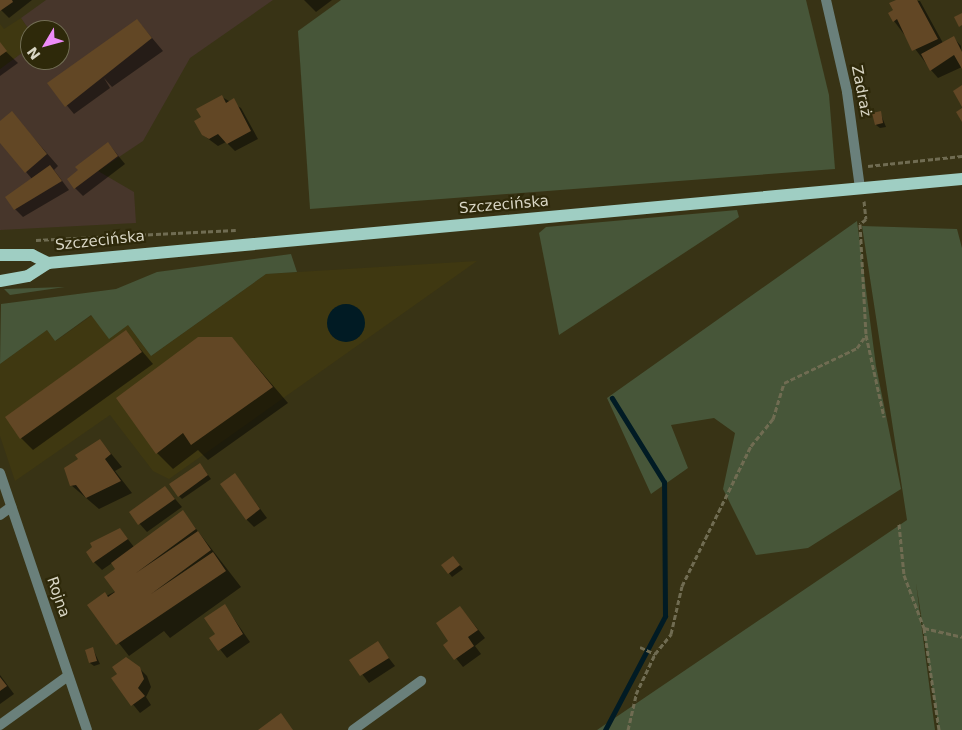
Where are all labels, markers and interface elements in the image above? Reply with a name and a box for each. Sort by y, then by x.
north arrow [20,20,70,70]
text: N [24,44,44,63]
street label: Zadraż [847,64,875,118]
street label: Szczecińska [458,192,550,218]
street label: Szczecińska [54,227,146,255]
street label: Rojna [43,574,73,620]

